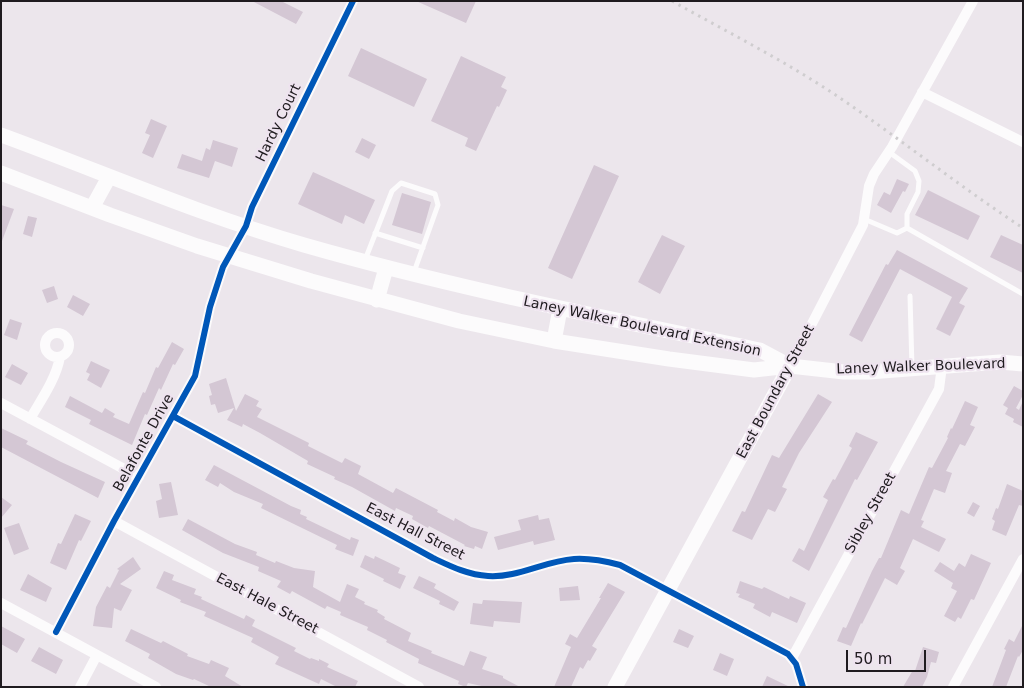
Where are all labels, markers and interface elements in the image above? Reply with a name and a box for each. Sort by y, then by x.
street label: Hardy Court [253,81,305,165]
street label: Laney Walker Boulevard Extension [522,294,762,360]
street label: East Boundary Street [734,322,818,462]
street label: Laney Walker Boulevard [836,356,1006,378]
street label: Belafonte Drive [110,391,178,495]
street label: Sibley Street [842,470,900,556]
street label: East Hall Street [363,500,467,564]
street label: East Hale Street [213,570,321,638]
scale bar [849,640,929,672]
text: 50 m [854,650,892,668]

